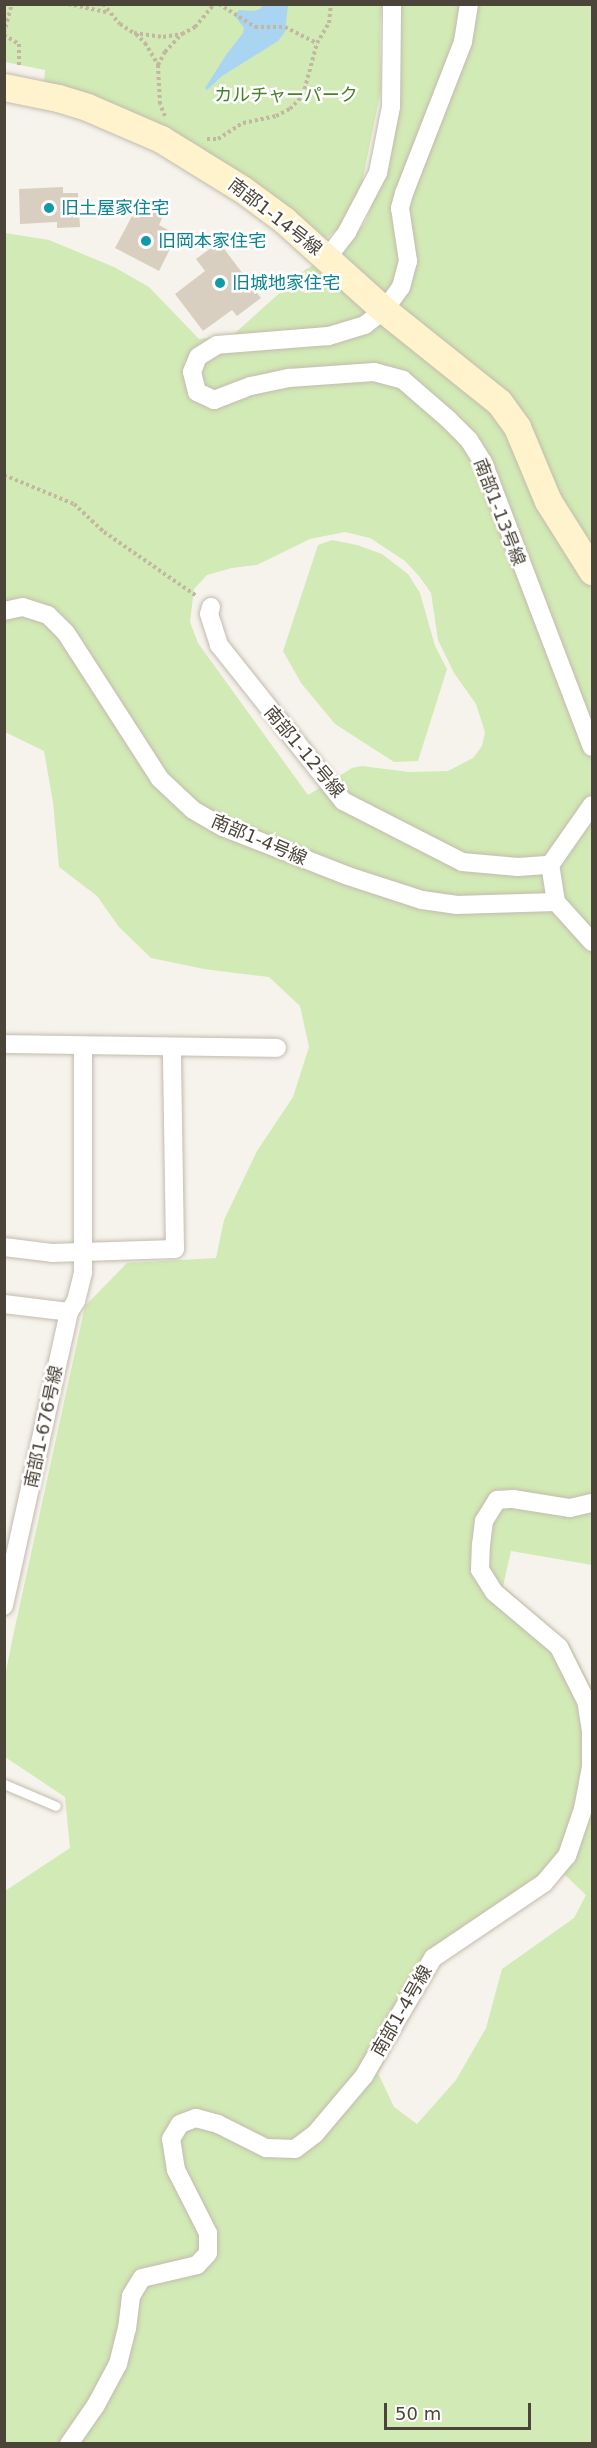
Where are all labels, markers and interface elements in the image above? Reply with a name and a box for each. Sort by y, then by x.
park label: カルチャーパーク [214,84,358,106]
street label: 南部1-14号線 [224,174,326,260]
place label: 旧土屋家住宅 [61,197,169,219]
marker: 旧土屋家住宅 [42,201,56,215]
place label: 旧岡本家住宅 [158,230,266,252]
marker: 旧岡本家住宅 [139,234,153,248]
place label: 旧城地家住宅 [232,272,340,294]
marker: 旧城地家住宅 [213,276,227,290]
street label: 南部1-13号線 [469,455,529,569]
street label: 南部1-12号線 [259,702,349,802]
street label: 南部1-4号線 [208,810,310,870]
street label: 南部1-676号線 [21,1364,67,1490]
street label: 南部1-4号線 [367,1962,437,2060]
scale bar [387,2391,534,2429]
text: 50 m [395,2403,441,2424]

